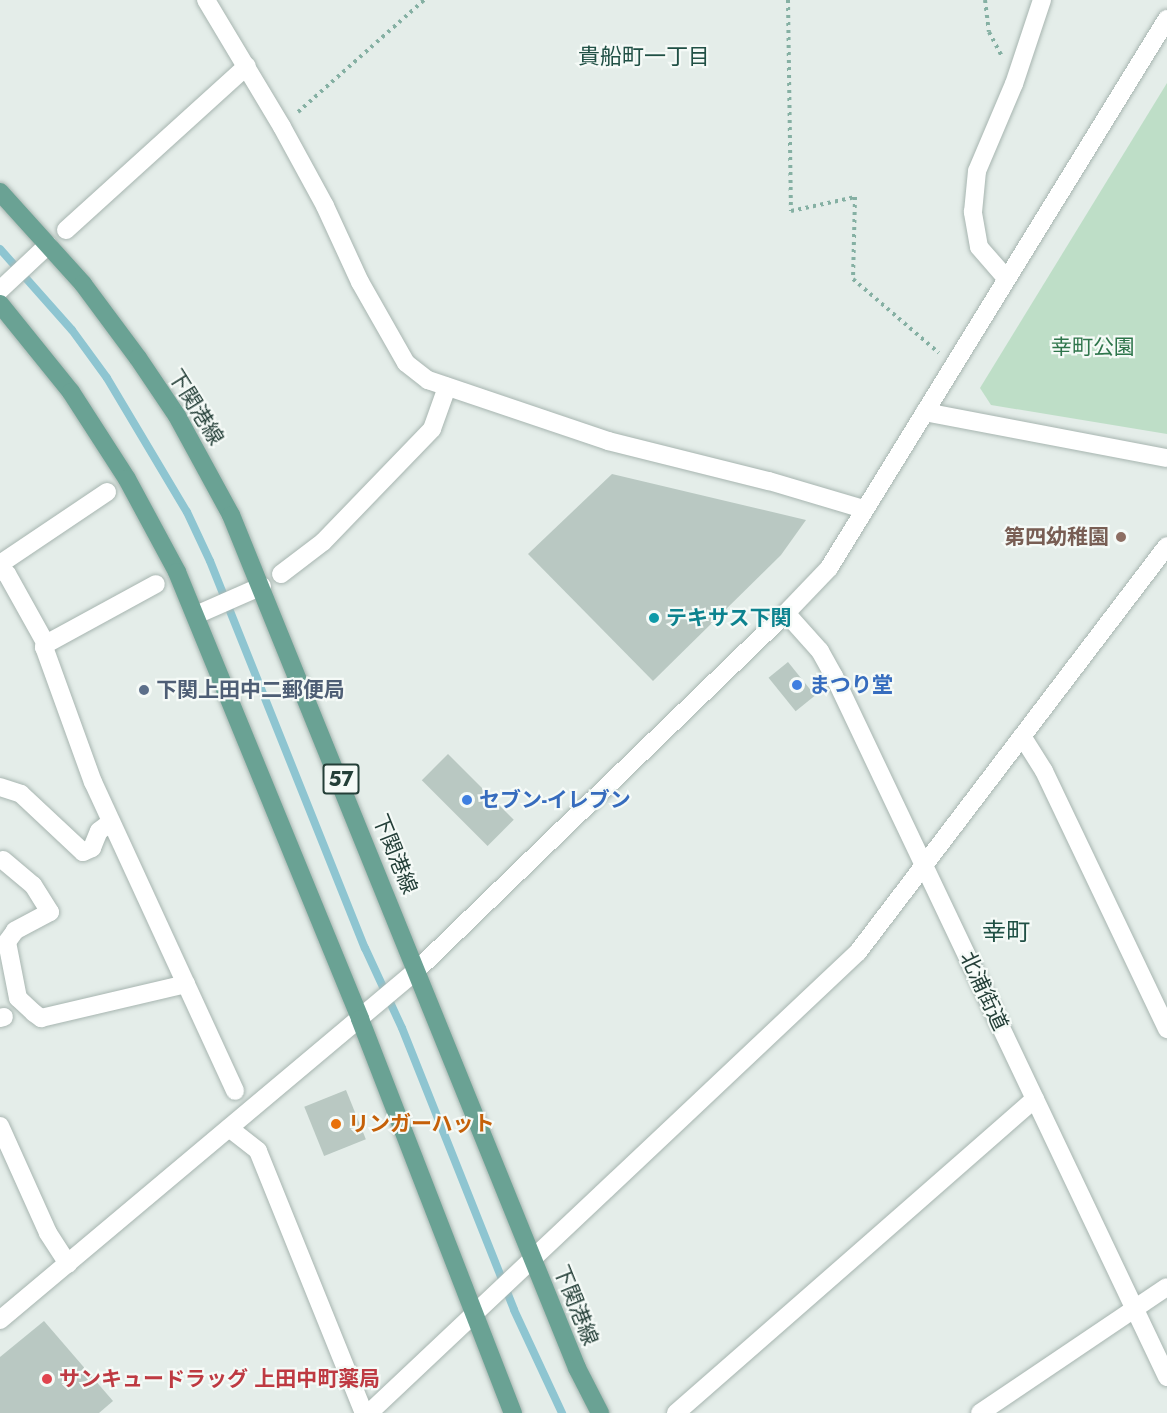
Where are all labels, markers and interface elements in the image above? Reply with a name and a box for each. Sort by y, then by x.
district label: 貴船町一丁目 [578,44,710,70]
park label: 幸町公園 [1051,334,1135,360]
street label: 下関港線 [163,365,229,449]
place label: 第四幼稚園 [1004,524,1109,550]
marker: 第四幼稚園 [1114,530,1128,544]
place label: テキサス下関 [666,605,792,631]
marker: テキサス下関 [647,611,661,625]
place label: まつり堂 [809,672,893,698]
place label: 下関上田中二郵便局 [156,677,345,703]
marker: まつり堂 [790,678,804,692]
marker: 下関上田中二郵便局 [137,683,151,697]
road number: 57 [322,762,360,796]
place label: セブン-イレブン [479,787,631,813]
marker: セブン-イレブン [460,793,474,807]
street label: 下関港線 [368,810,422,898]
district label: 幸町 [982,918,1030,946]
street label: 北浦街道 [955,948,1013,1034]
place label: リンガーハット [348,1111,495,1137]
marker: リンガーハット [329,1117,343,1131]
street label: 下関港線 [549,1261,603,1349]
place label: サンキュードラッグ 上田中町薬局 [59,1366,380,1392]
marker: サンキュードラッグ 上田中町薬局 [40,1372,54,1386]

